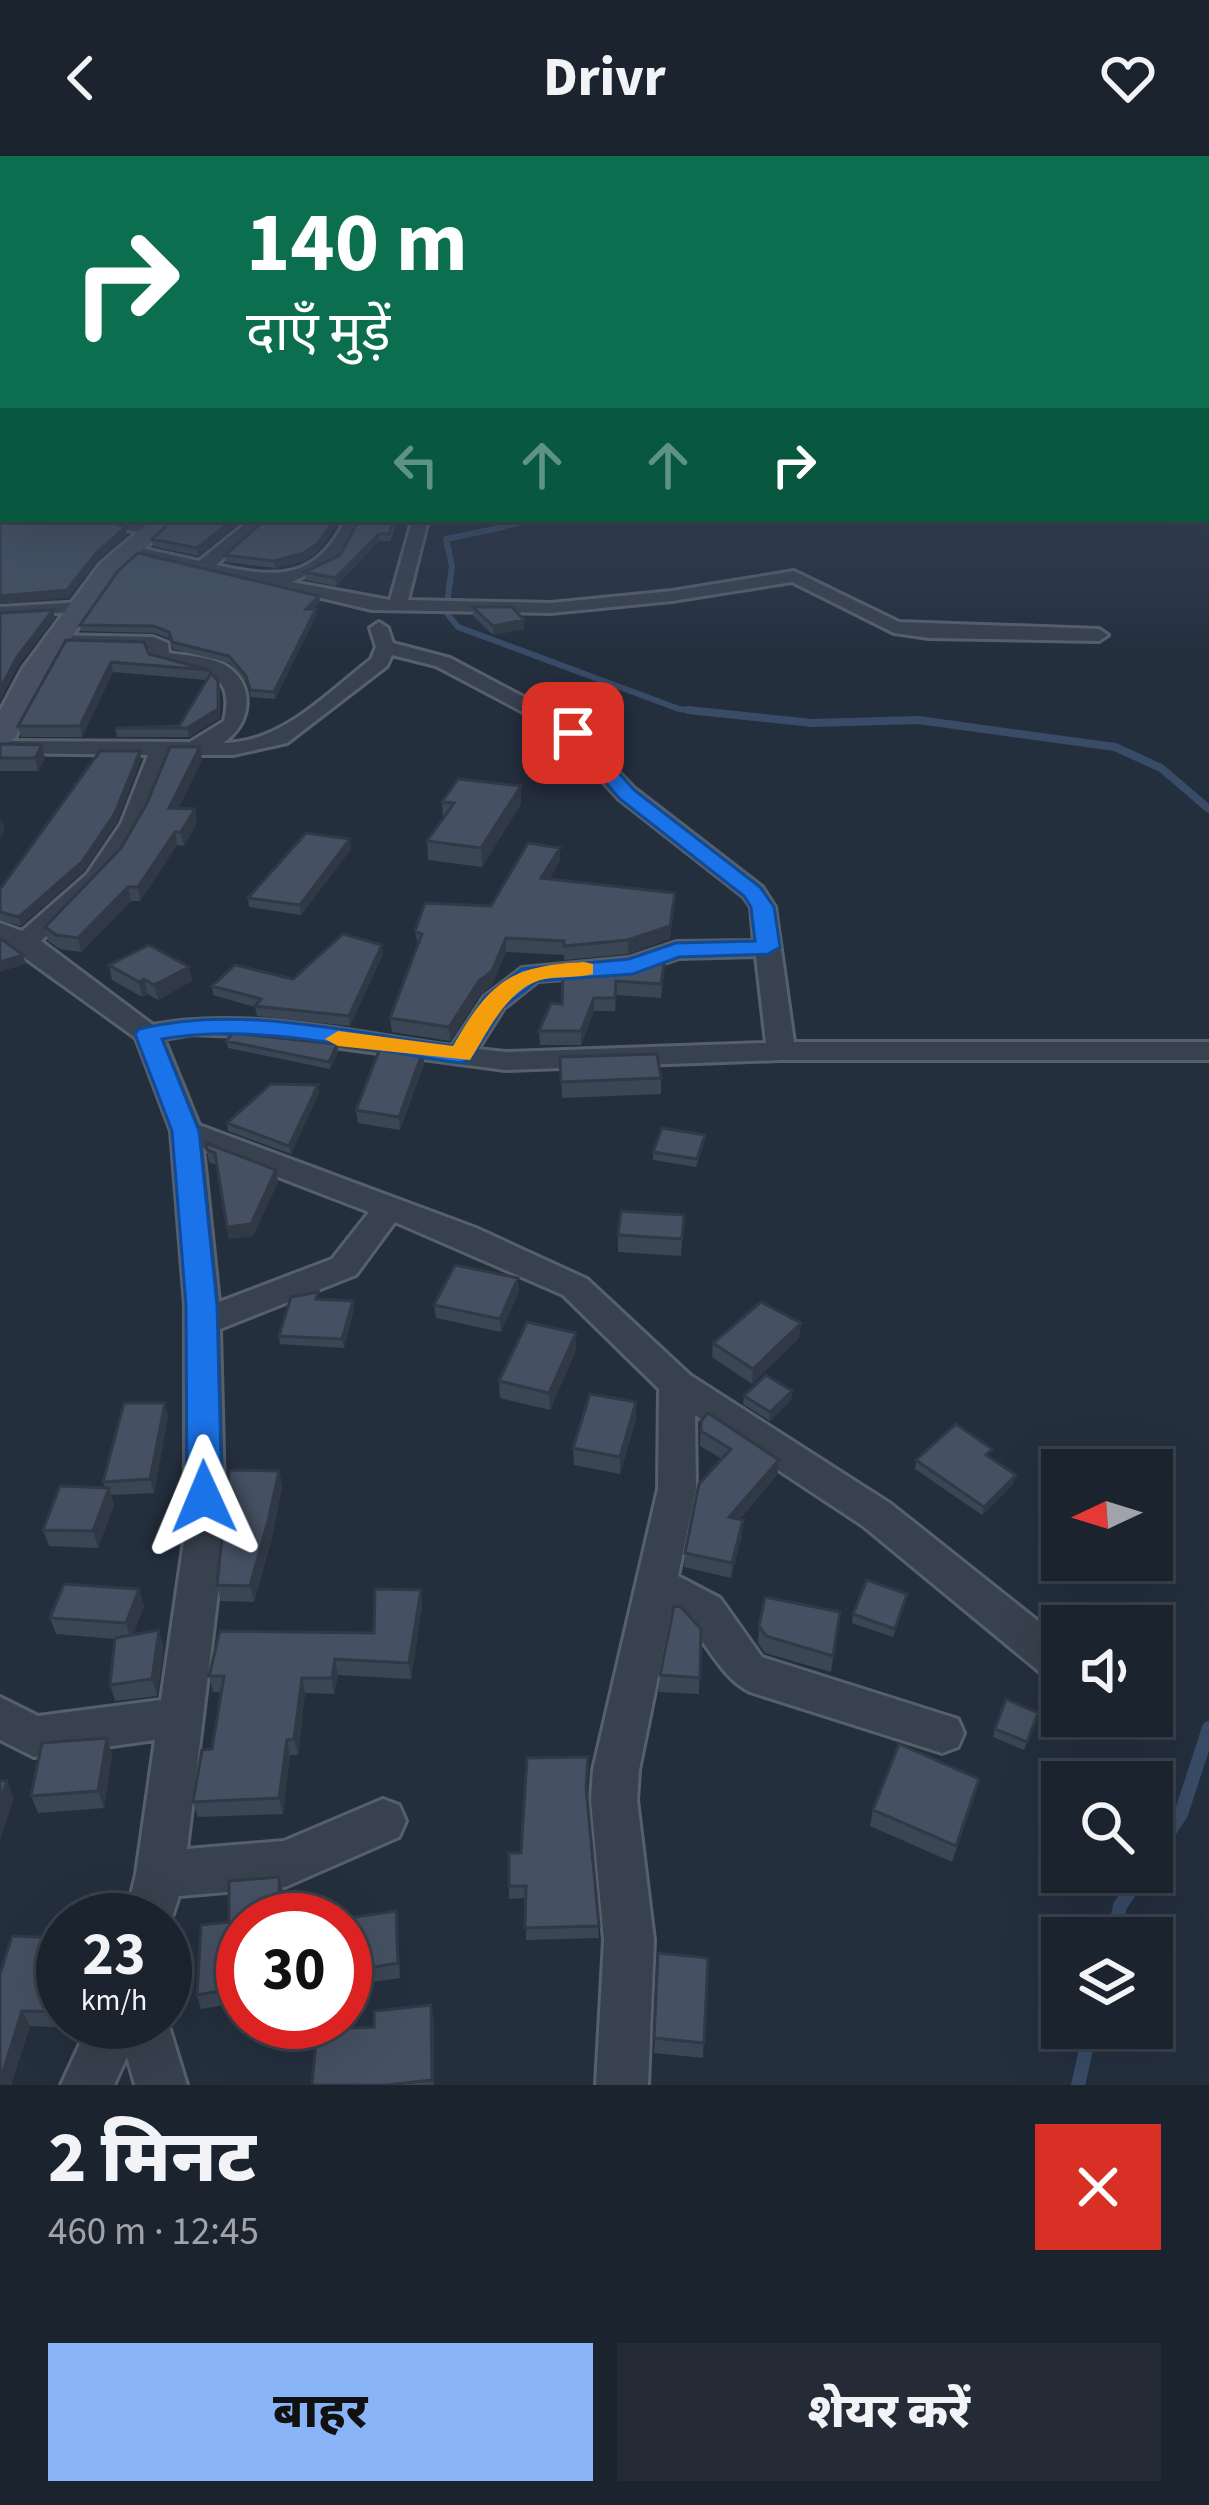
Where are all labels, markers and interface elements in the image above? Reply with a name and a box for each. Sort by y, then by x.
text: Drivr [543,40,666,117]
icon: back [48,45,114,111]
icon: heart [1095,45,1161,111]
text: 140 m [246,184,468,304]
icon: right [48,204,204,360]
text: दाएँ मुड़ें [246,295,391,372]
icon: left [383,432,449,498]
icon: ahead [509,432,575,498]
icon: ahead [635,432,701,498]
icon: right [761,432,827,498]
pin [522,682,624,784]
icon: arrive [540,700,606,766]
position arrow [141,1434,267,1560]
north arrow [1041,1449,1173,1581]
map controls [1041,1449,1173,2049]
button: sound [1041,1605,1173,1737]
button: search [1041,1761,1173,1893]
speed limit sign: 30 [216,1893,372,2049]
text: 23 [82,1913,146,1998]
button: layers [1041,1917,1173,2049]
text: km/h [81,1979,147,2022]
text: 2 मिनट [48,2107,256,2210]
button: close [1035,2124,1161,2250]
text: 460 m · 12:45 [48,2204,259,2260]
button: बाहर [48,2343,593,2481]
button: शेयर करें [617,2343,1161,2481]

